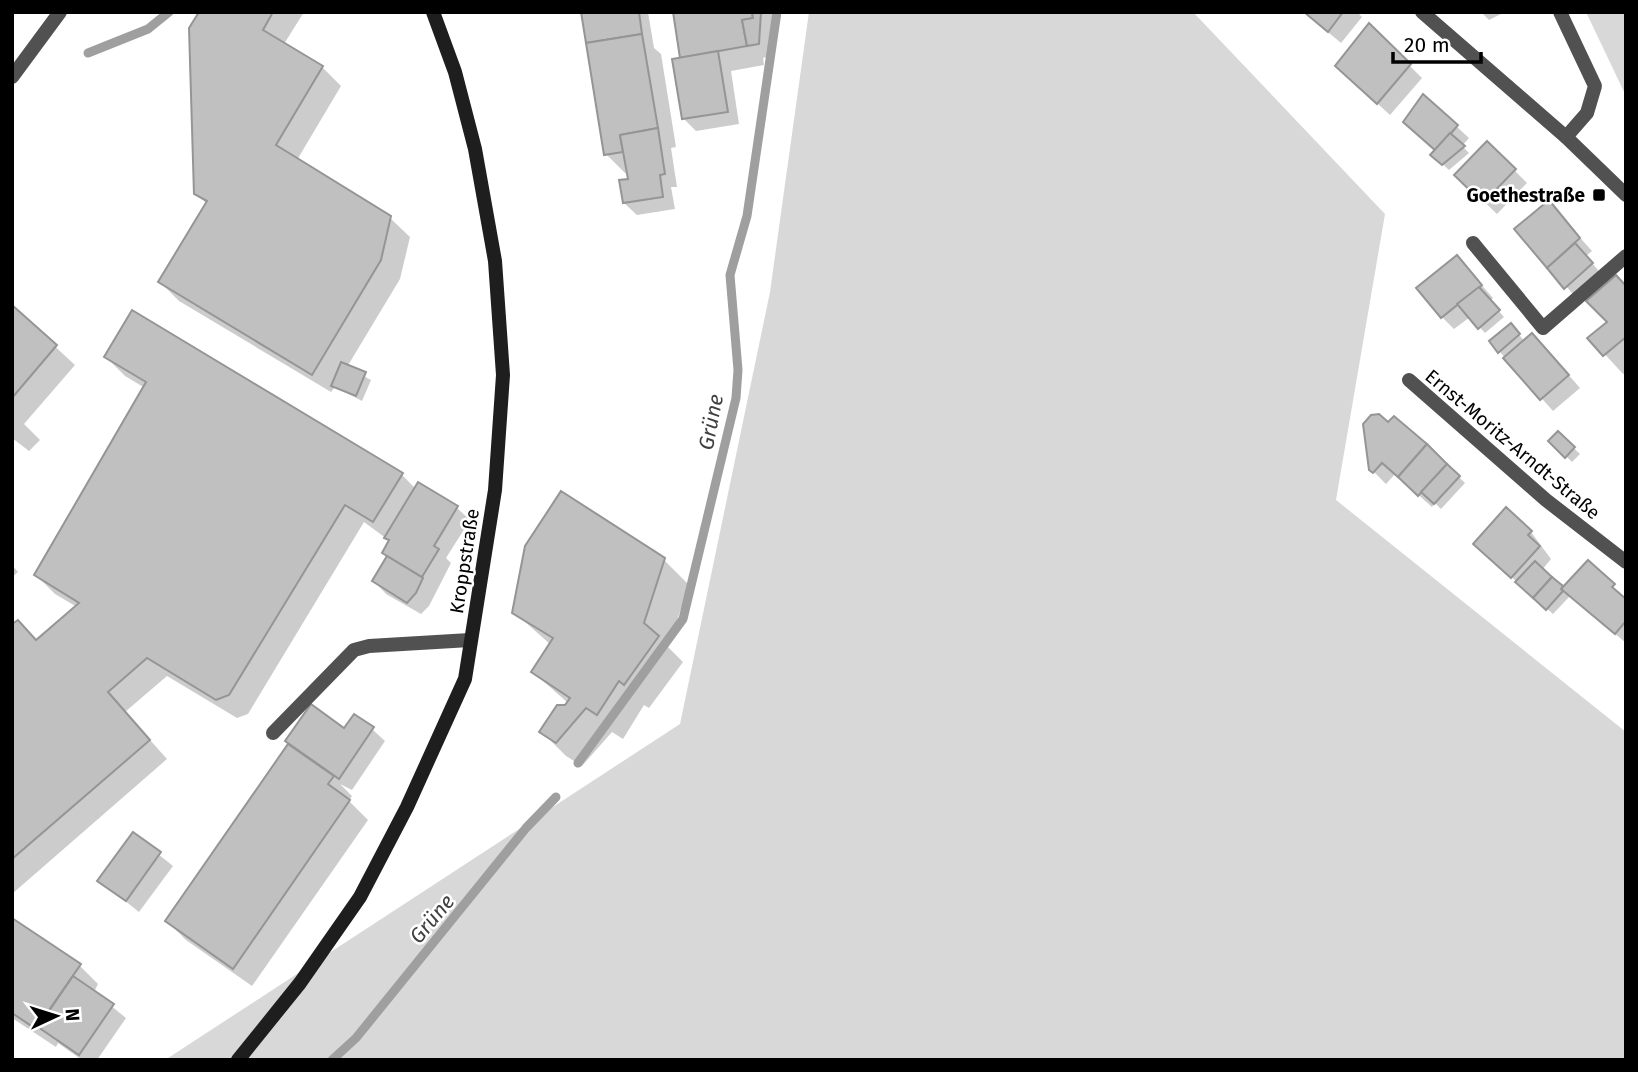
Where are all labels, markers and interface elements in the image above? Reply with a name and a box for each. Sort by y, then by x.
scale bar [1393,21,1480,65]
text: 20 m [1404,32,1450,58]
place label: Goethestraße [1466,184,1585,207]
marker: Goethestraße [1591,187,1607,203]
street label: Ernst-Moritz-Arndt-Straße [1421,364,1605,524]
water label: Grüne [693,392,729,452]
street label: Kroppstraße [445,507,484,615]
water label: Grüne [404,889,460,949]
north arrow [21,981,91,1051]
text: N [61,1008,84,1022]

